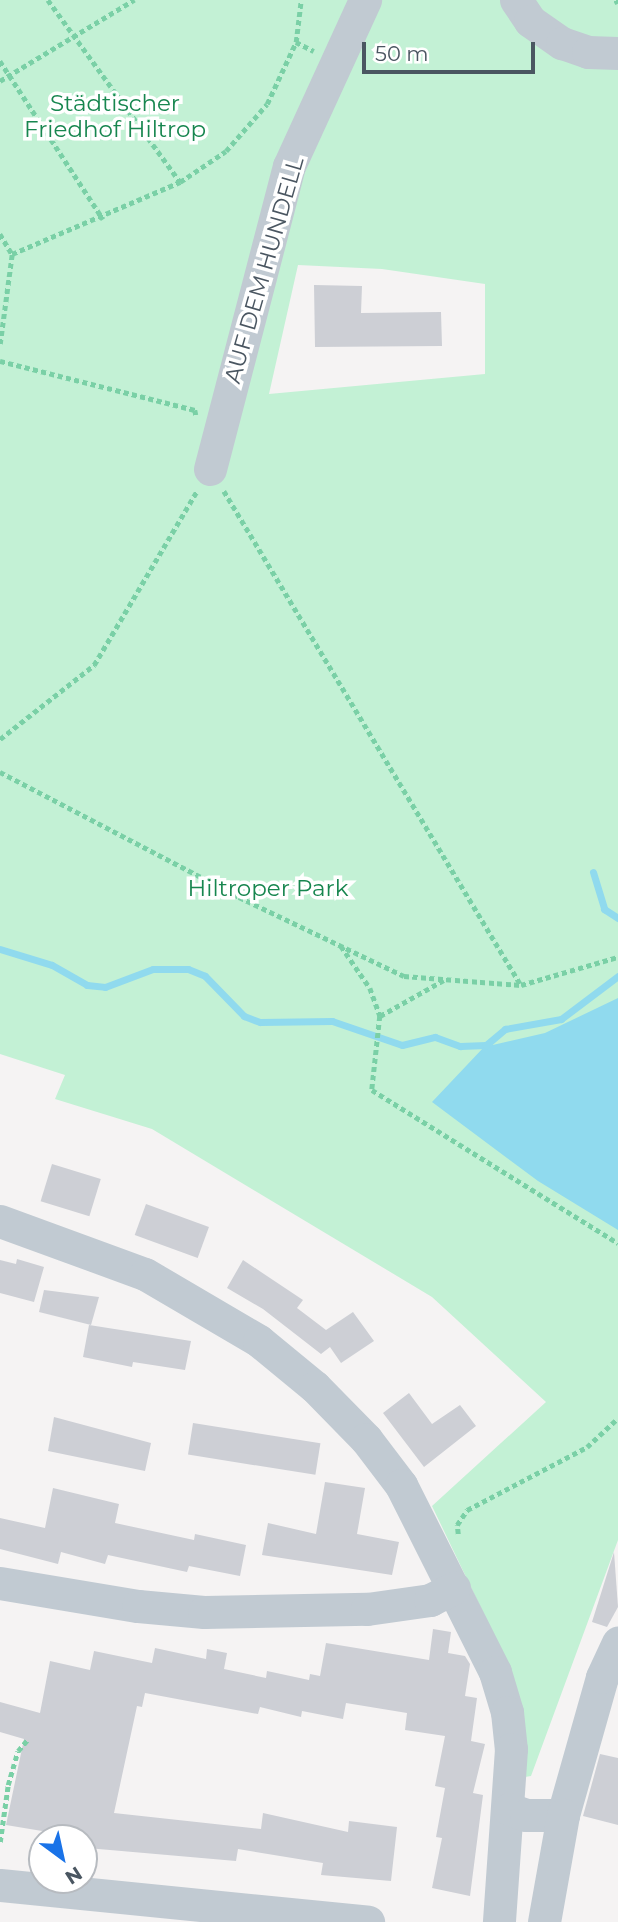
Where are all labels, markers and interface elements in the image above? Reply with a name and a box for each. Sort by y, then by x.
scale bar [366,28,539,72]
text: 50 m [375,41,429,66]
park label: Städtischer Friedhof Hiltrop [24,89,206,143]
street label: AUF DEM HUNDELL [218,154,310,386]
park label: Hiltroper Park [188,874,348,902]
north arrow [28,1824,98,1894]
text: N [61,1862,86,1889]

